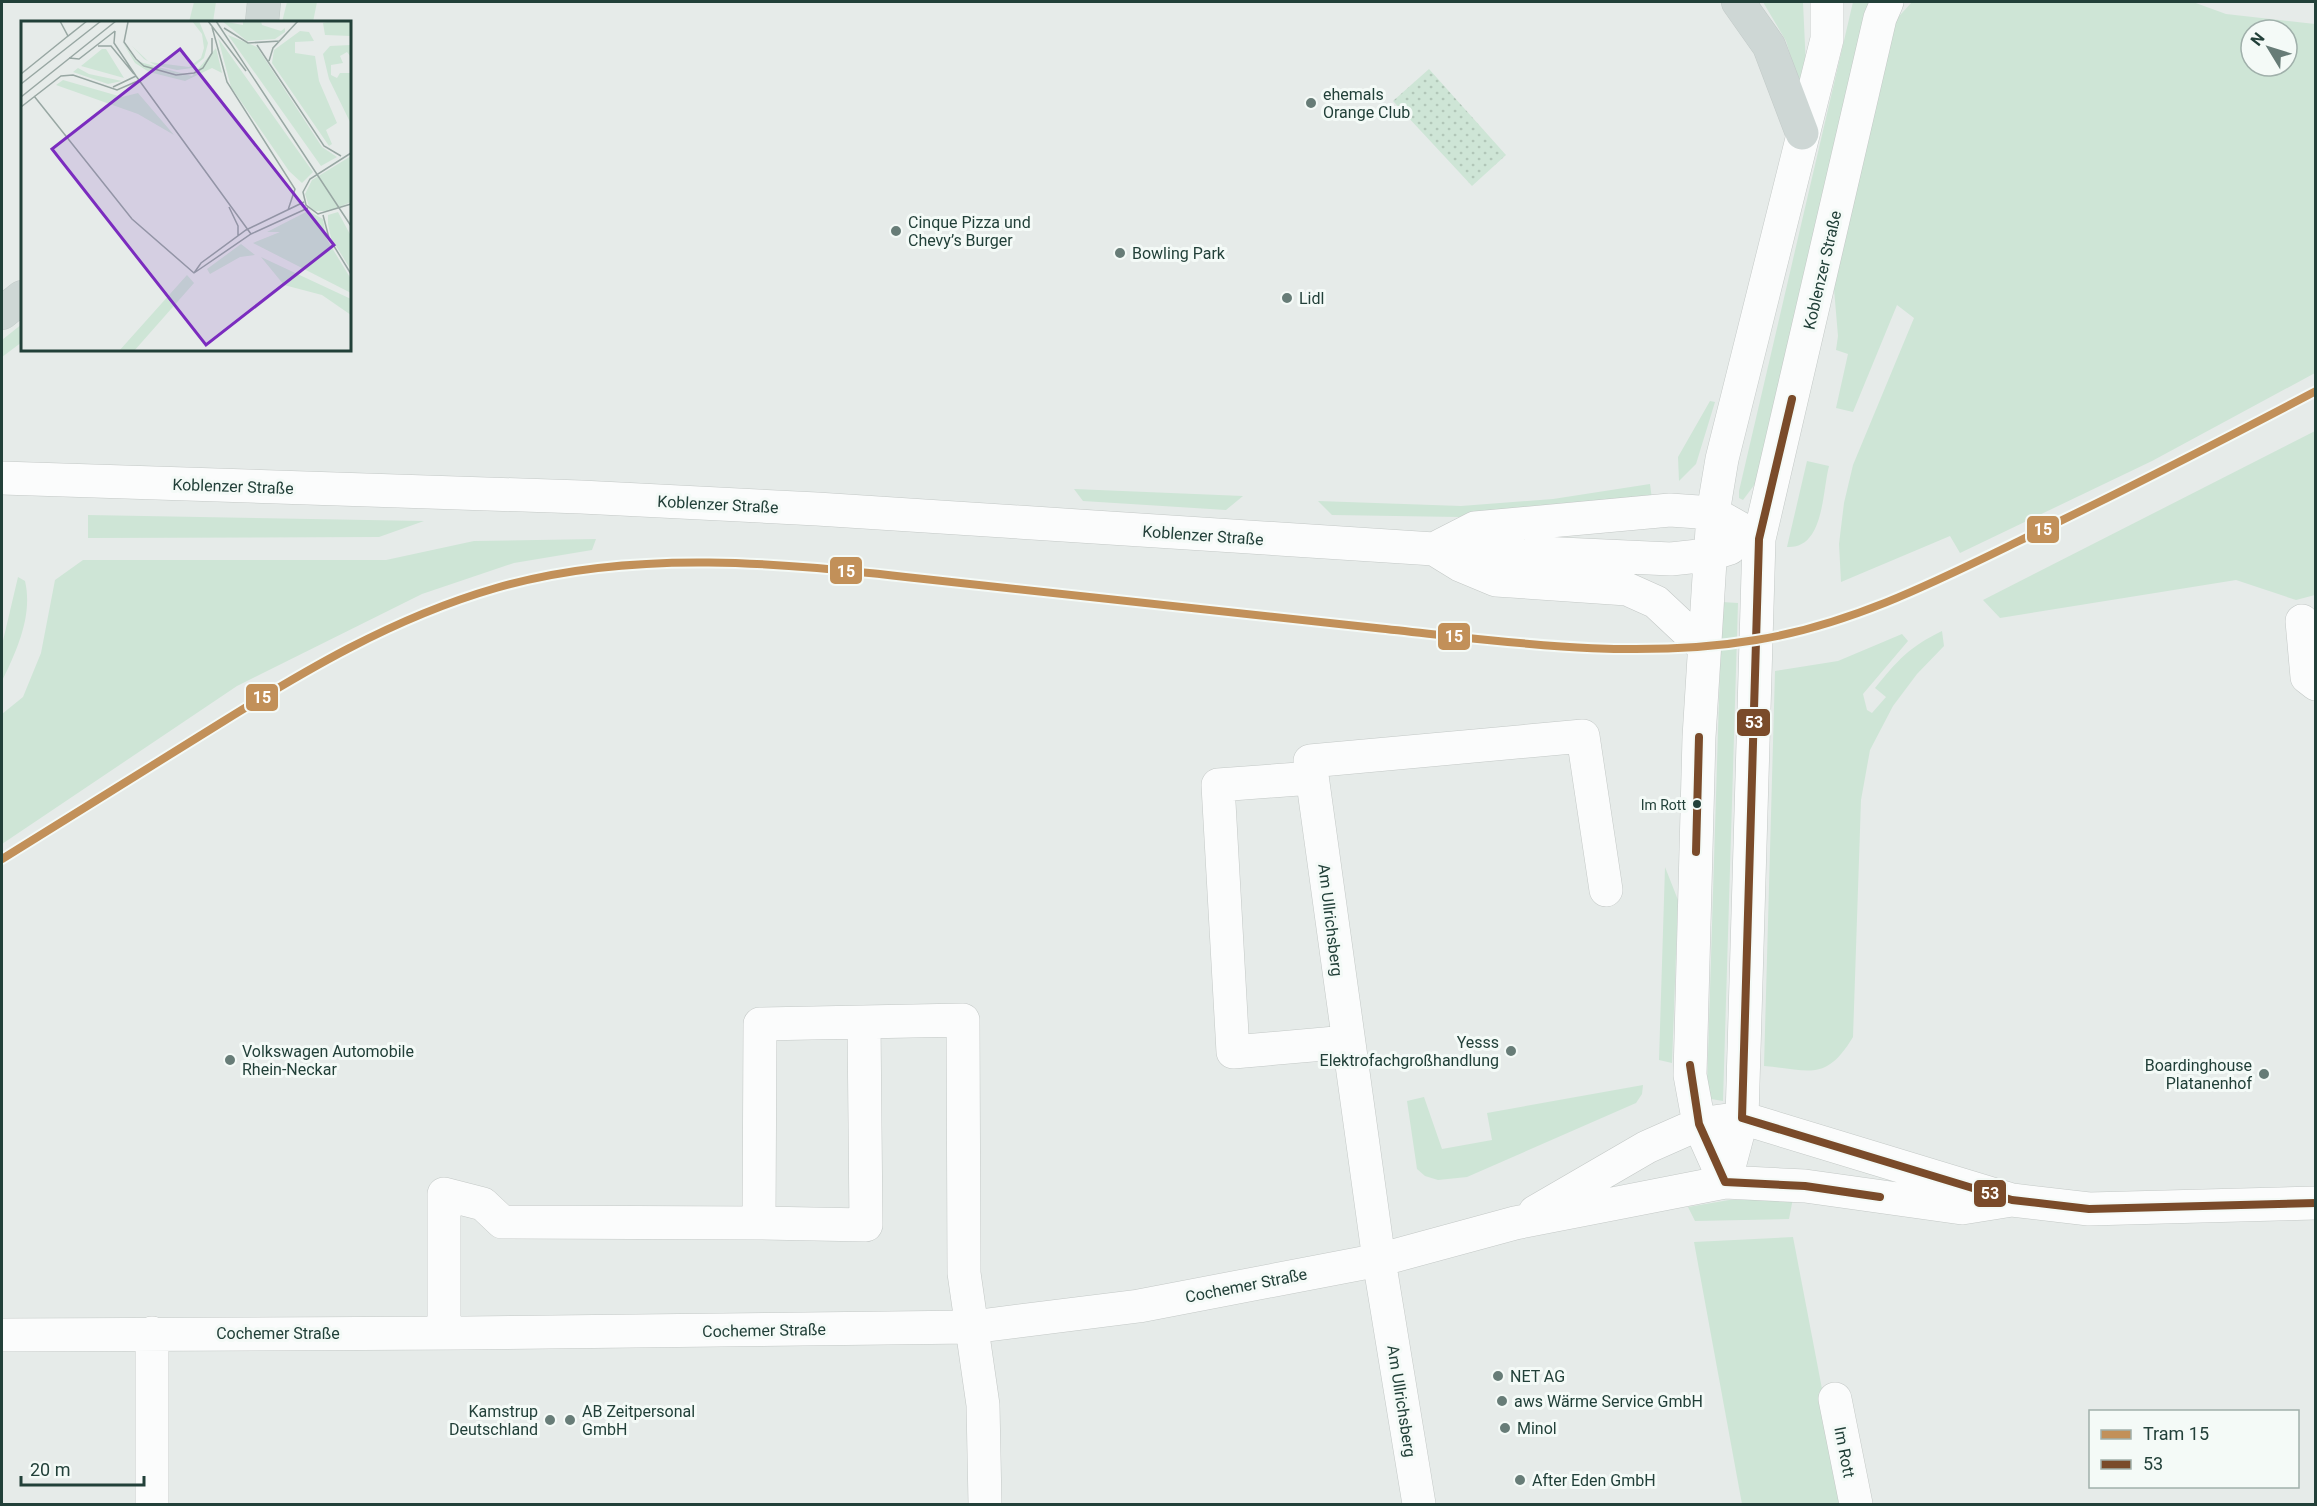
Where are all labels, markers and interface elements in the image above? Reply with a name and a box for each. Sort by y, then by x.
north arrow [2239,18,2299,78]
inset map [21,21,351,351]
text: N [2247,29,2269,49]
place label: ehemals Orange Club [1323,85,1410,122]
marker: ehemals Orange Club [1304,96,1318,110]
street label: Koblenzer Straße [1800,209,1845,331]
place label: Cinque Pizza und Chevy’s Burger [908,213,1031,250]
marker: Cinque Pizza und Chevy’s Burger [889,224,903,238]
place label: Bowling Park [1132,244,1226,263]
marker: Bowling Park [1113,246,1127,260]
place label: Lidl [1299,289,1324,308]
marker: Lidl [1280,291,1294,305]
street label: Koblenzer Straße [172,475,294,498]
street label: Koblenzer Straße [657,492,779,517]
line badge: 15 [2026,515,2060,544]
text: 15 [2034,520,2052,539]
street label: Koblenzer Straße [1142,522,1264,549]
line badge: 15 [829,556,863,585]
text: 15 [837,562,855,581]
line badge: 15 [1437,622,1471,651]
text: 15 [1445,627,1463,646]
line badge: 15 [245,683,279,712]
text: 15 [253,688,271,707]
line badge: 53 [1736,708,1771,737]
text: 53 [1745,713,1763,732]
place label: Im Rott [1641,797,1686,813]
marker: Im Rott [1691,798,1703,810]
street label: Am Ullrichsberg [1314,863,1347,977]
place label: Yesss Elektrofachgroßhandlung [1320,1033,1499,1070]
place label: Volkswagen Automobile Rhein-Neckar [242,1042,414,1079]
marker: Yesss Elektrofachgroßhandlung [1504,1044,1518,1058]
marker: Volkswagen Automobile Rhein-Neckar [223,1053,237,1067]
place label: Boardinghouse Platanenhof [2145,1056,2252,1093]
marker: Boardinghouse Platanenhof [2257,1067,2271,1081]
line badge: 53 [1973,1179,2007,1208]
text: 53 [1981,1184,1999,1203]
street label: Cochemer Straße [1184,1264,1309,1307]
street label: Cochemer Straße [702,1320,826,1341]
street label: Cochemer Straße [216,1324,340,1343]
street label: Am Ullrichsberg [1383,1344,1420,1458]
place label: NET AG [1510,1367,1565,1386]
marker: NET AG [1491,1369,1505,1383]
place label: aws Wärme Service GmbH [1514,1392,1703,1411]
marker: aws Wärme Service GmbH [1495,1394,1509,1408]
place label: Kamstrup Deutschland [449,1402,538,1439]
place label: AB Zeitpersonal GmbH [582,1402,695,1439]
legend [2089,1410,2299,1488]
marker: Kamstrup Deutschland [543,1413,557,1427]
marker: AB Zeitpersonal GmbH [563,1413,577,1427]
place label: Minol [1517,1419,1557,1438]
marker: Minol [1498,1421,1512,1435]
text: Tram 15 [2143,1423,2209,1444]
street label: Im Rott [1830,1425,1859,1479]
scale bar [21,1449,144,1487]
text: 53 [2143,1453,2163,1474]
text: 20 m [30,1459,70,1480]
place label: After Eden GmbH [1532,1471,1656,1490]
marker: After Eden GmbH [1513,1473,1527,1487]

